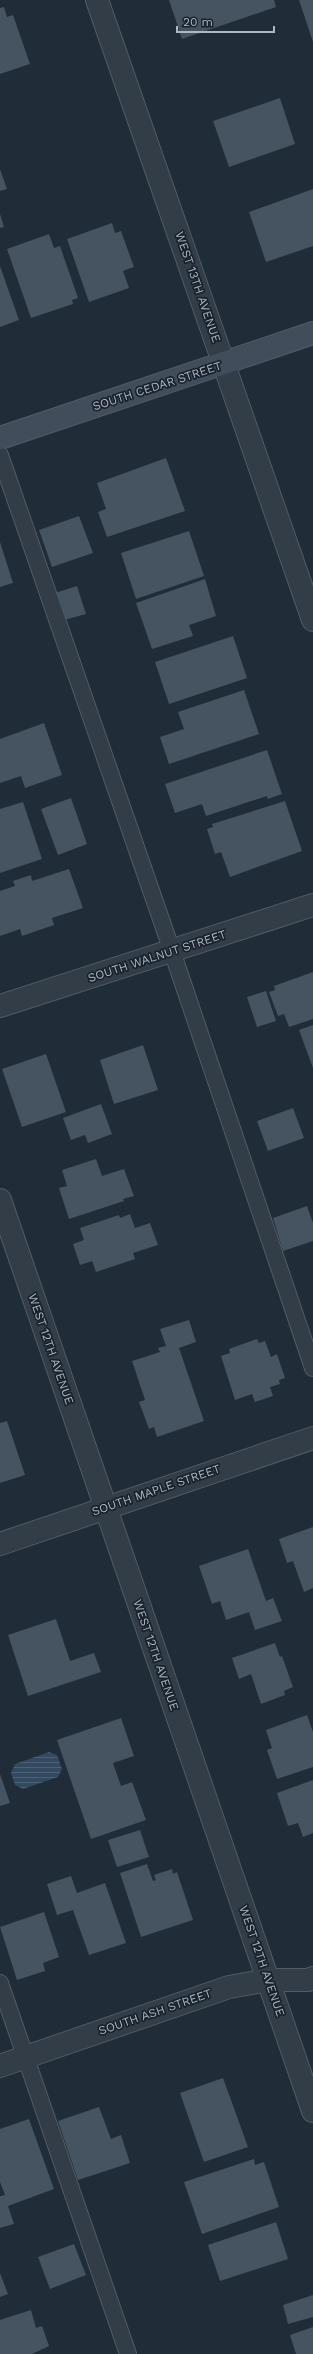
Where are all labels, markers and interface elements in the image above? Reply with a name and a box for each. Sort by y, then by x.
scale bar [177,8,274,34]
text: 20 m [183,15,213,29]
street label: WEST 13TH AVENUE [172,230,224,345]
street label: SOUTH CEDAR STREET [91,359,223,413]
street label: SOUTH WALNUT STREET [86,927,228,985]
street label: WEST 12TH AVENUE [25,1292,77,1407]
street label: SOUTH MAPLE STREET [90,1461,222,1519]
street label: WEST 12TH AVENUE [130,1598,182,1713]
street label: WEST 12TH AVENUE [236,1904,288,2019]
street label: SOUTH ASH STREET [97,1986,213,2038]

